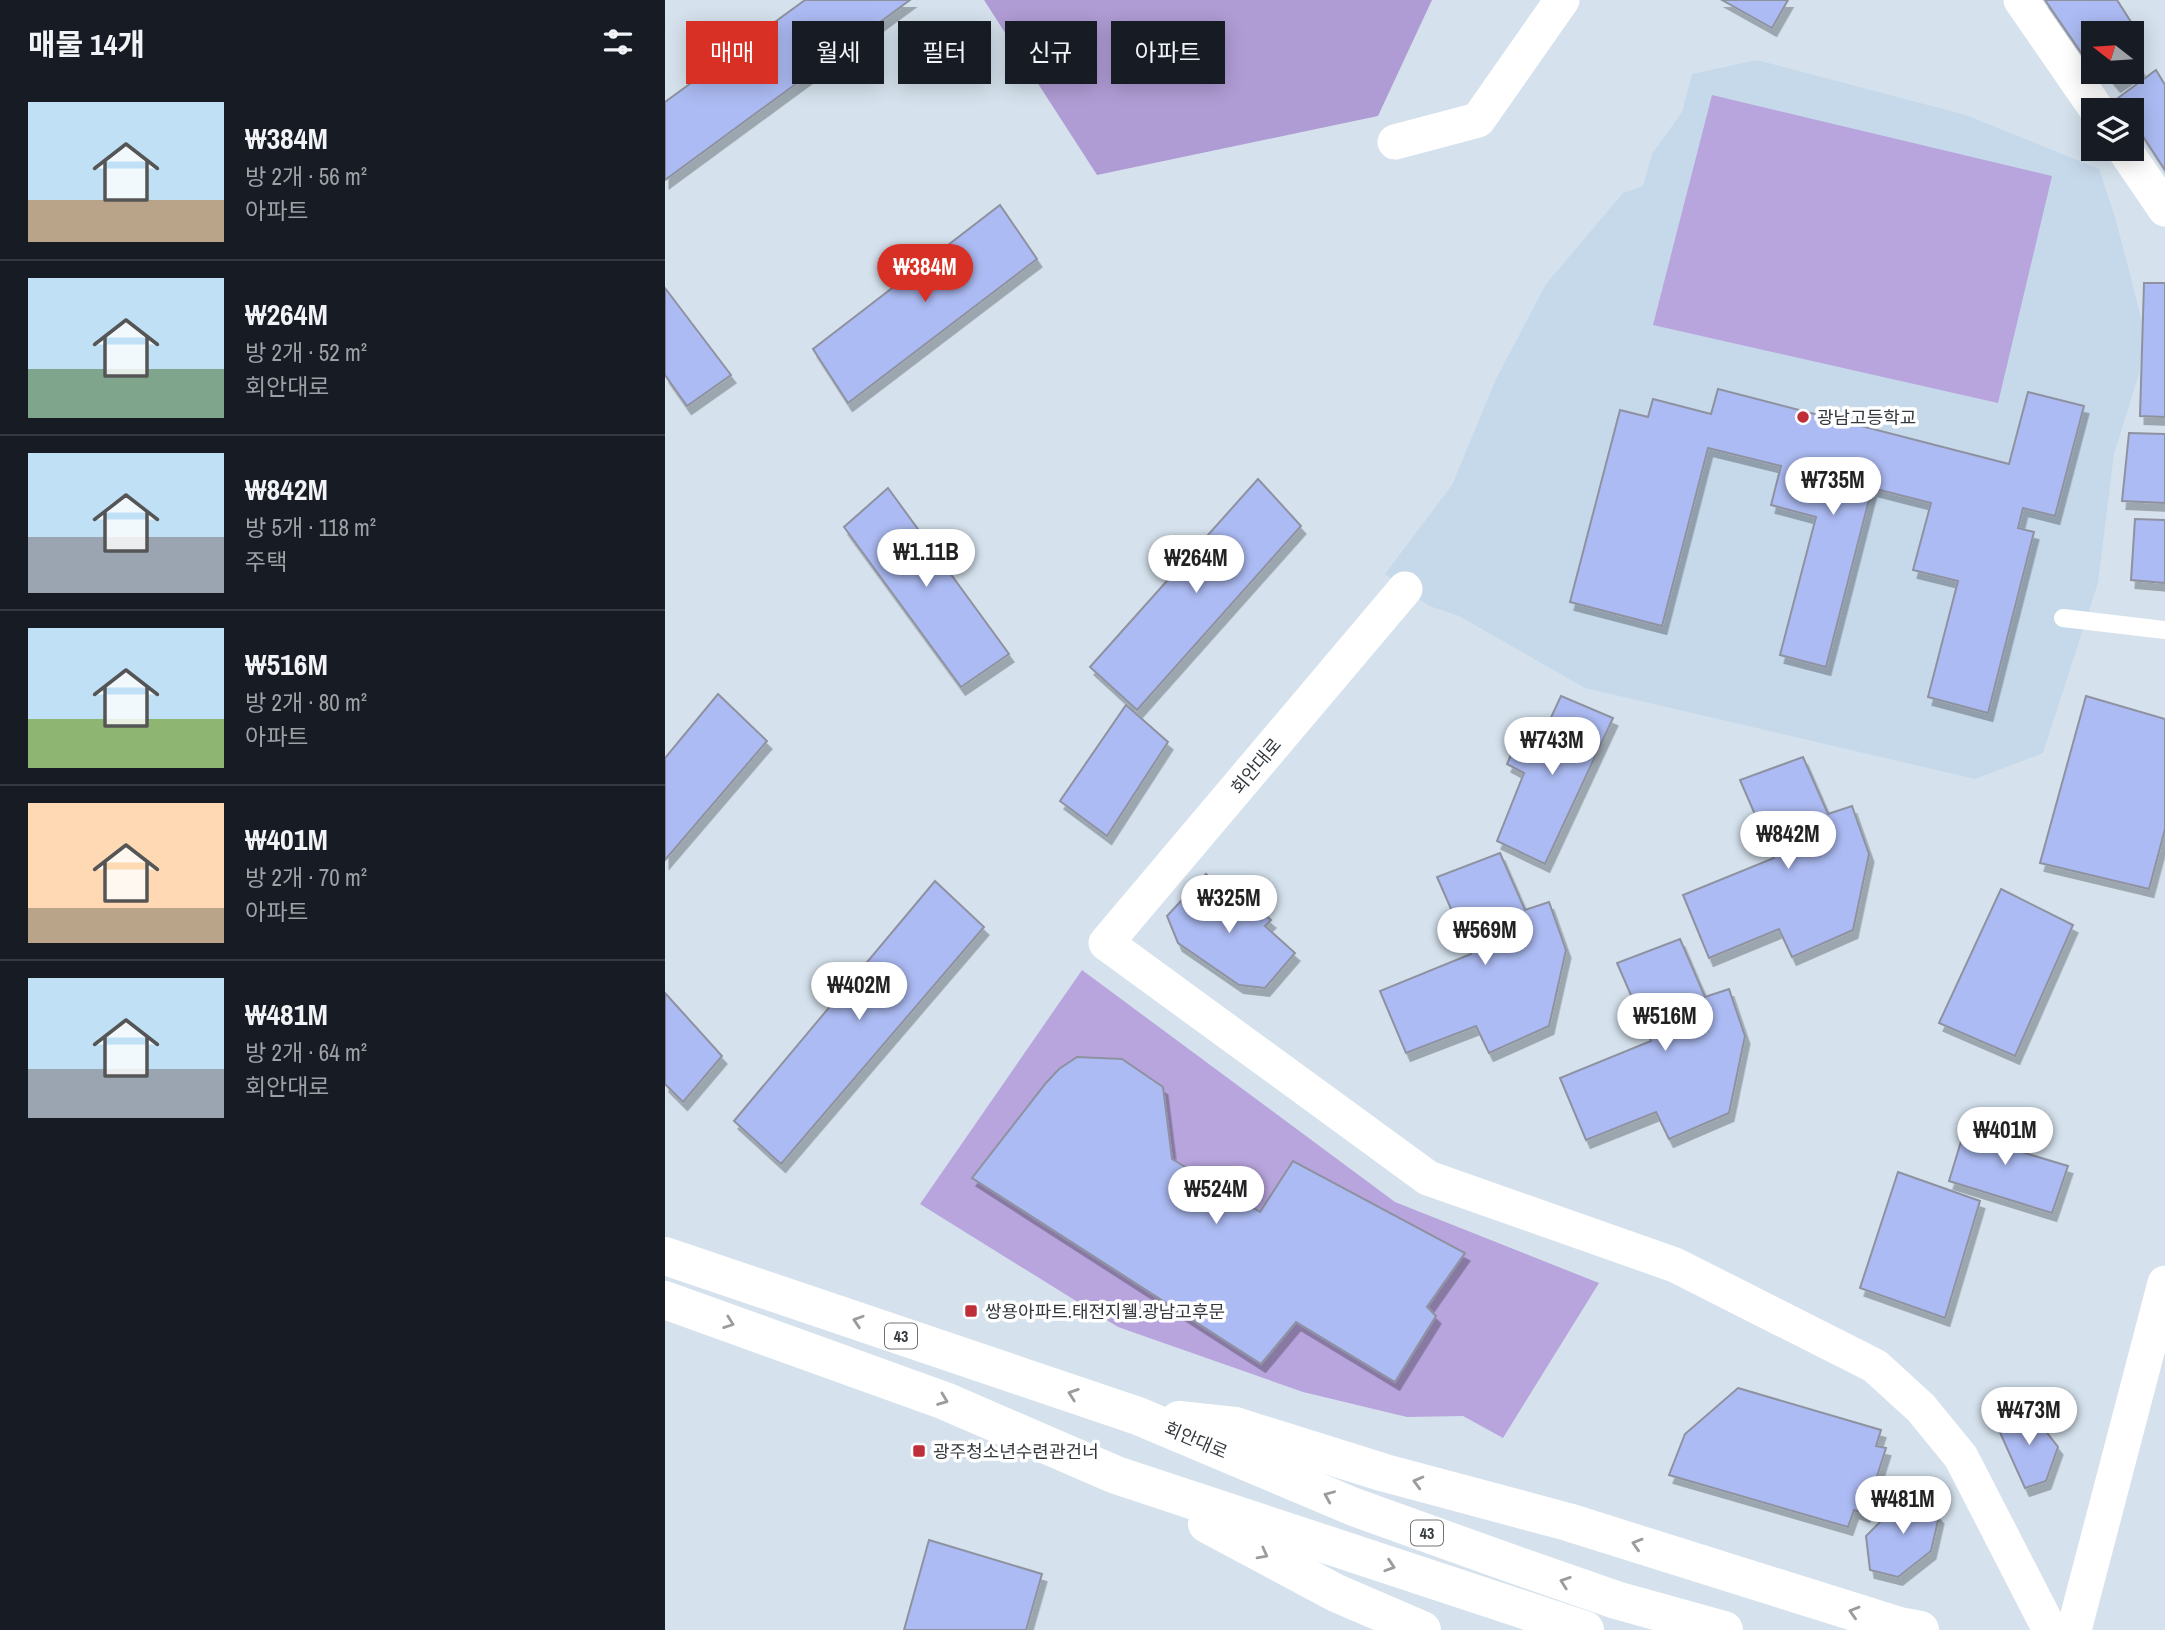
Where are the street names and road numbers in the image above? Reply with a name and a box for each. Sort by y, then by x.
street label: 회안대로 [1225,733,1287,799]
road number: 43 [885,1324,917,1348]
street label: 회안대로 [1161,1416,1231,1464]
road number: 43 [1411,1520,1443,1546]

